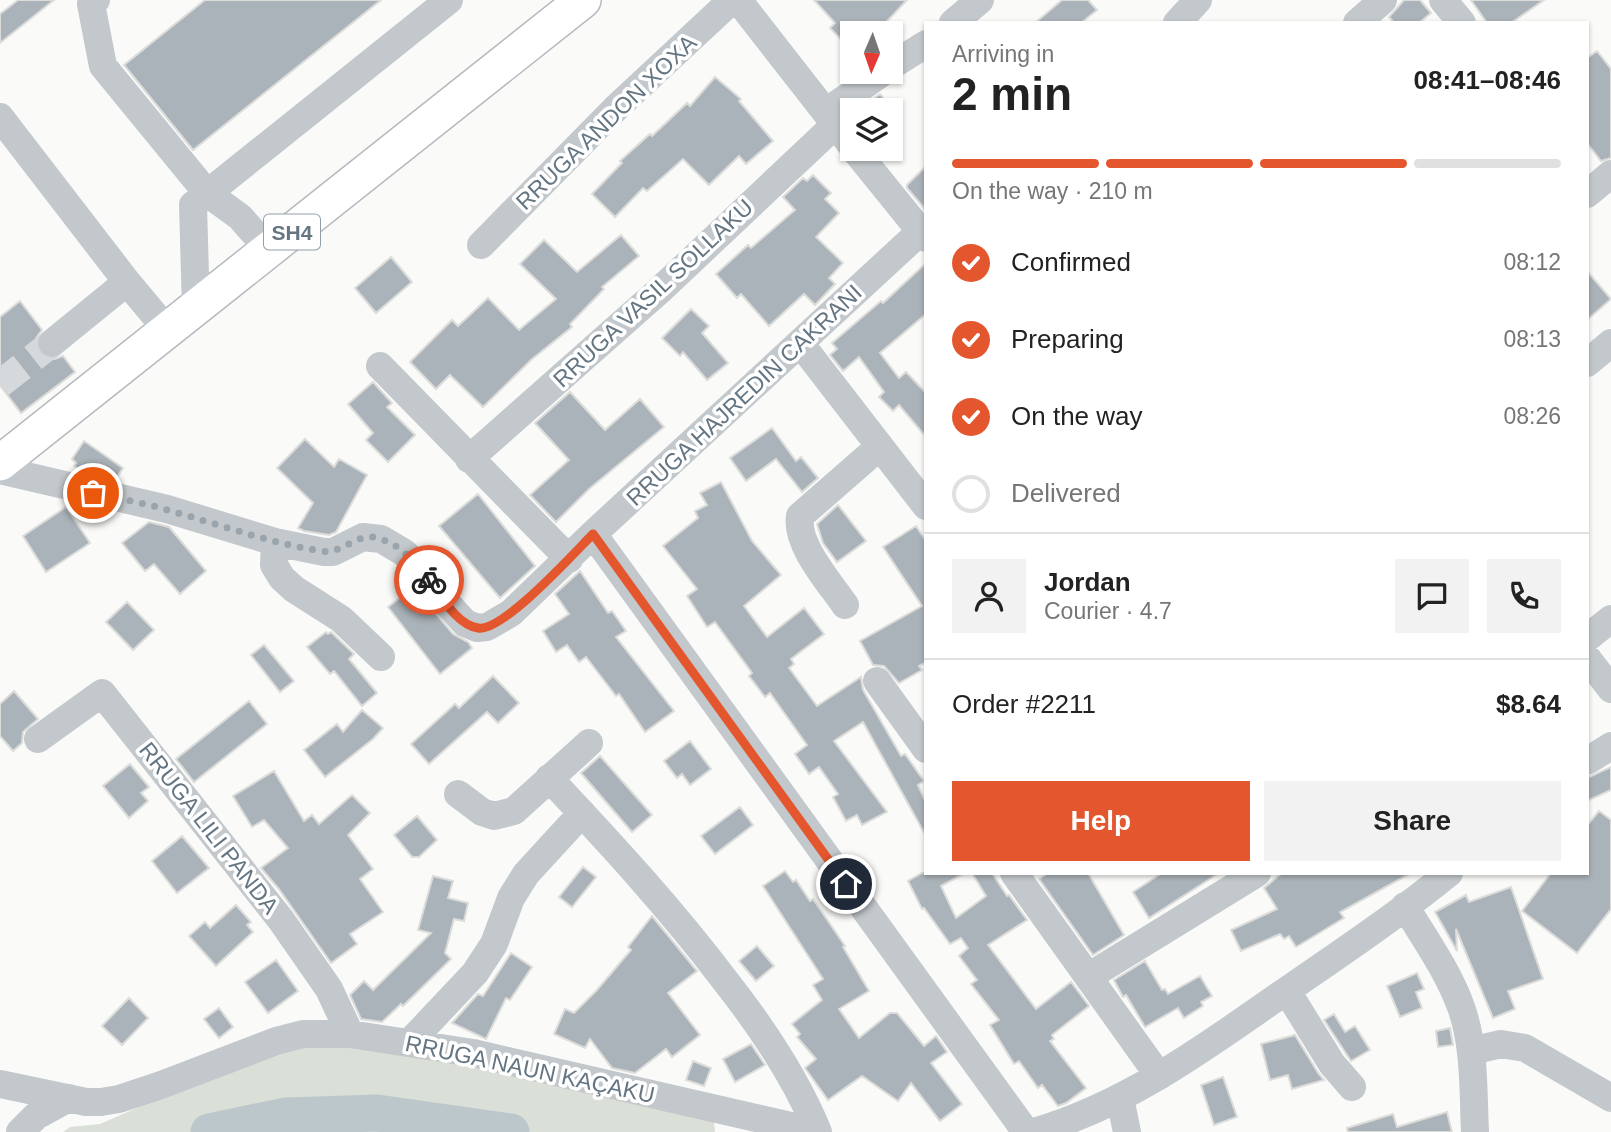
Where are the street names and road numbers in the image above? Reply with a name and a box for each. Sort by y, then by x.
street label: RRUGA ANDON XOXA [511,29,702,215]
street label: RRUGA VASIL SOLLAKU [548,194,758,392]
road number: SH4 [264,215,320,250]
street label: RRUGA HAJREDIN CAKRANI [621,279,867,511]
street label: RRUGA LILI PANDA [134,737,284,919]
street label: RRUGA NAUN KAÇAKU [403,1030,657,1108]

